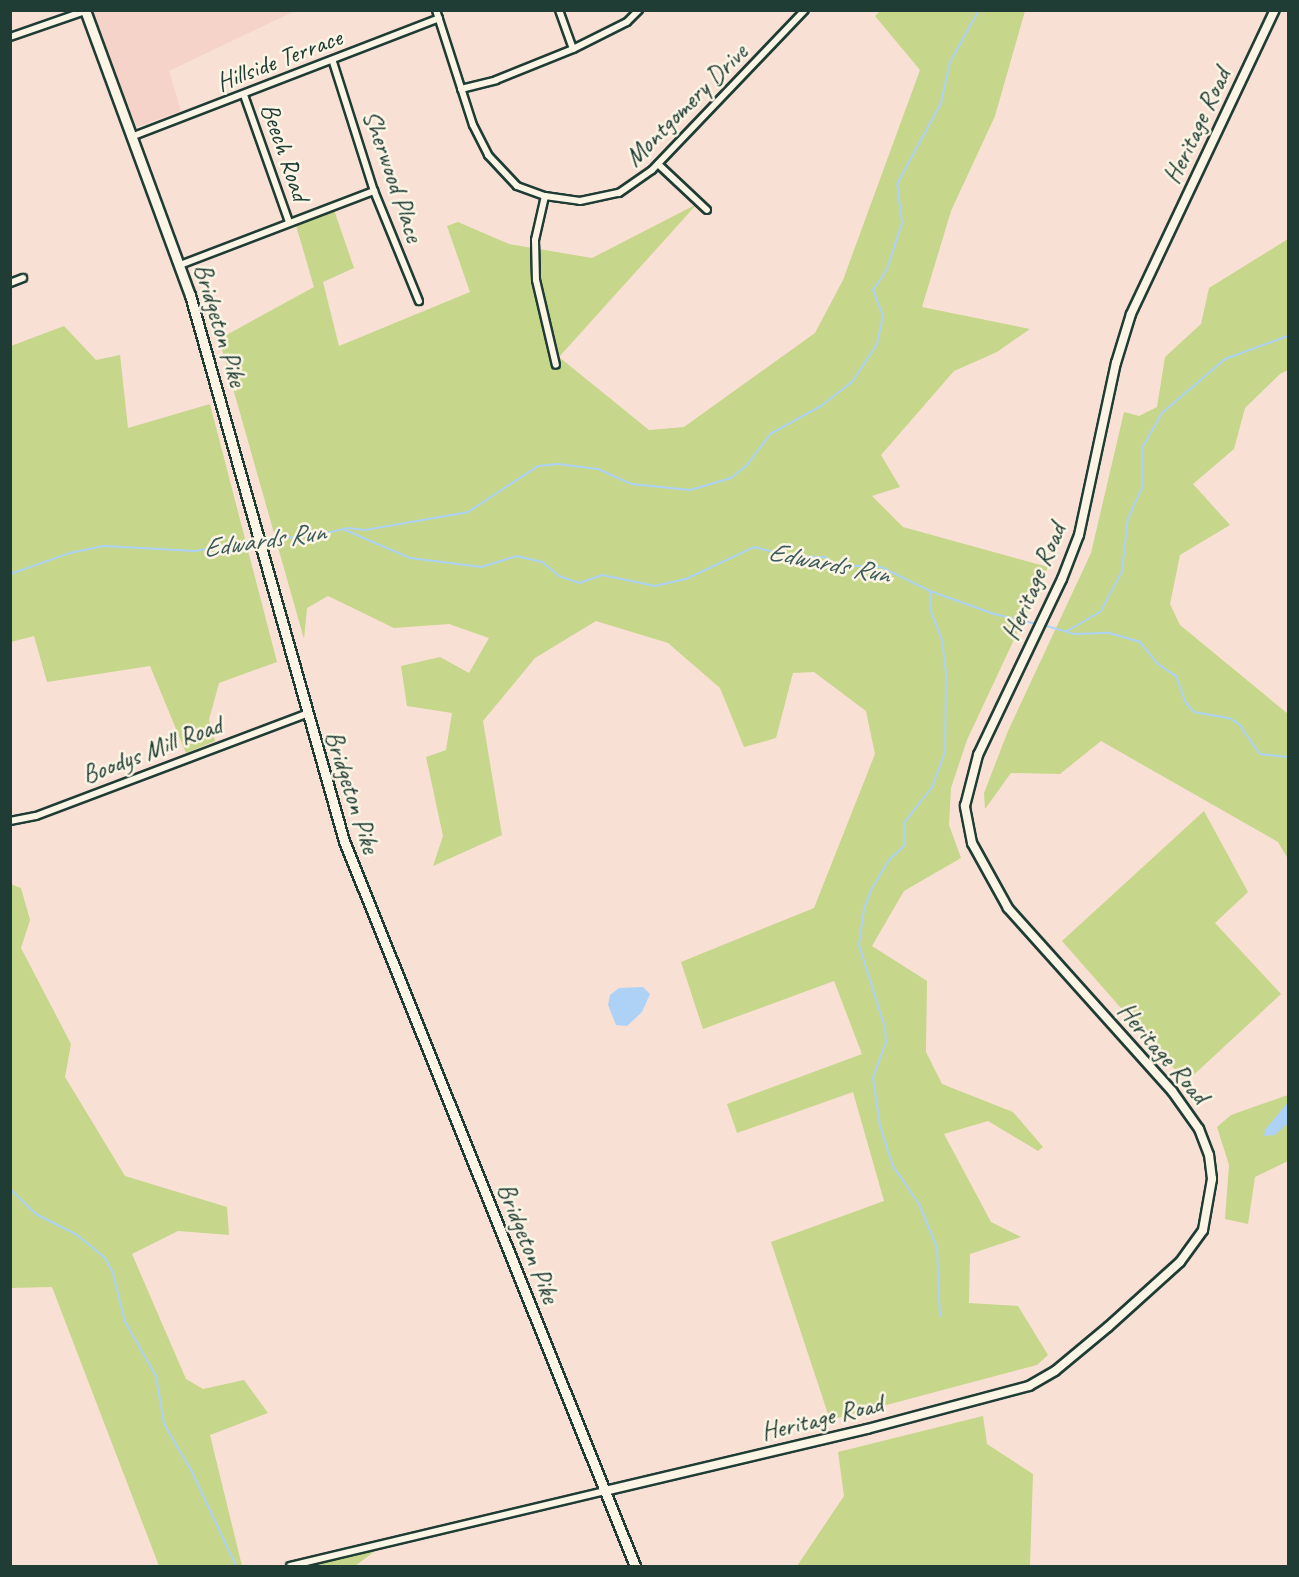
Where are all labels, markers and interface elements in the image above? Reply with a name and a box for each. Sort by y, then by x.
street label: Hillside Terrace [212,22,346,98]
street label: Montgomery Drive [618,37,754,173]
street label: Heritage Road [1157,63,1237,189]
street label: Beech Road [254,99,316,205]
street label: Sherwood Place [356,106,430,246]
street label: Bridgeton Pike [187,260,253,390]
water label: Edwards Run [201,515,327,565]
street label: Heritage Road [995,519,1073,645]
water label: Edwards Run [766,535,892,591]
street label: Boodys Mill Road [77,709,227,791]
street label: Bridgeton Pike [318,727,386,857]
street label: Heritage Road [1111,996,1215,1110]
street label: Bridgeton Pike [490,1178,566,1308]
street label: Heritage Road [758,1388,886,1448]

